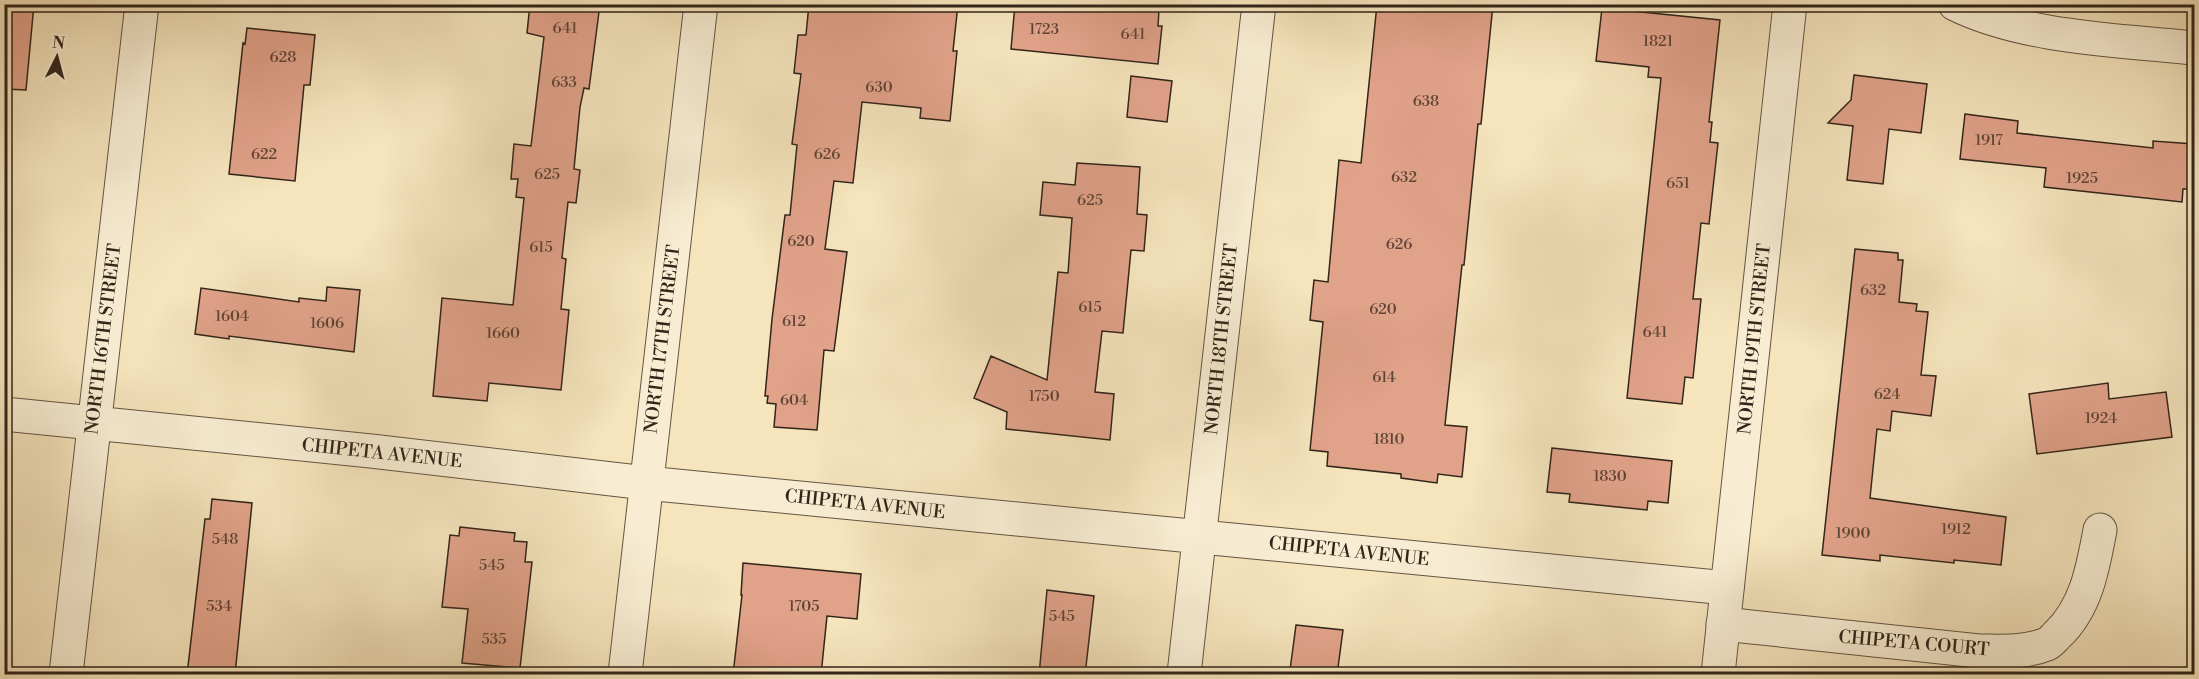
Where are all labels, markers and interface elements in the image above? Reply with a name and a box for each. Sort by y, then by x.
house number: 641 [553,19,578,38]
house number: 1723 [1029,20,1059,39]
house number: 641 [1121,25,1146,44]
north arrow [27,27,87,87]
text: N [51,32,66,54]
house number: 1821 [1643,32,1674,51]
house number: 628 [270,48,296,67]
house number: 633 [551,73,577,92]
house number: 630 [865,78,893,97]
house number: 638 [1413,92,1439,111]
house number: 1917 [1975,131,2003,150]
house number: 622 [251,145,277,164]
house number: 626 [814,145,840,164]
house number: 625 [534,165,560,184]
house number: 632 [1391,168,1417,187]
house number: 1925 [2066,169,2098,188]
house number: 651 [1666,174,1690,193]
house number: 625 [1077,191,1103,210]
house number: 620 [787,232,815,251]
house number: 626 [1386,235,1412,254]
house number: 615 [529,238,553,257]
street label: NORTH 16TH STREET [80,242,127,436]
street label: NORTH 18TH STREET [1200,242,1243,436]
street label: NORTH 19TH STREET [1733,242,1776,436]
street label: NORTH 17TH STREET [640,243,686,435]
house number: 632 [1860,281,1886,300]
house number: 615 [1078,298,1102,317]
house number: 620 [1369,300,1397,319]
house number: 1604 [215,307,249,326]
house number: 612 [782,312,806,331]
house number: 1606 [310,314,344,333]
house number: 641 [1643,323,1668,342]
house number: 1660 [486,324,520,343]
house number: 614 [1372,368,1396,387]
house number: 624 [1874,385,1900,404]
house number: 1750 [1028,387,1060,406]
house number: 604 [780,391,808,410]
house number: 1924 [2085,409,2117,428]
house number: 1810 [1374,430,1405,449]
street label: CHIPETA AVENUE [300,434,463,473]
house number: 1830 [1593,467,1627,486]
street label: CHIPETA AVENUE [783,485,946,524]
house number: 1912 [1941,520,1971,539]
house number: 1900 [1836,524,1871,543]
house number: 548 [212,530,238,549]
street label: CHIPETA AVENUE [1267,532,1430,571]
house number: 545 [479,556,505,575]
house number: 534 [206,597,232,616]
house number: 1705 [788,597,820,616]
house number: 545 [1049,607,1075,626]
street label: CHIPETA COURT [1838,625,1991,662]
house number: 535 [482,630,506,649]

